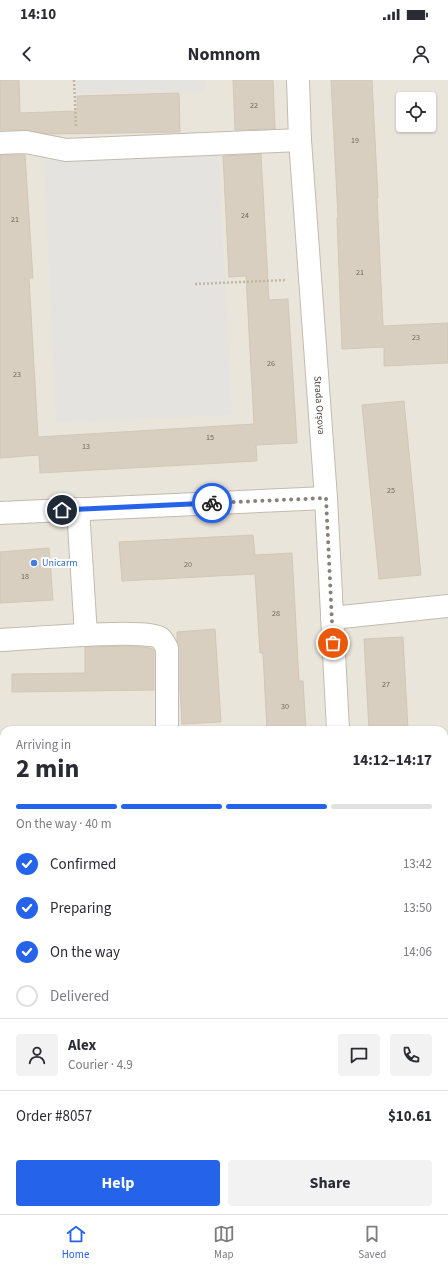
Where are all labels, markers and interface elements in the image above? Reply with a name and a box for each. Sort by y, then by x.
text: 14:10 [20,4,56,25]
text: Nomnom [187,42,261,67]
icon: back [16,43,38,65]
icon: person [410,43,432,65]
map controls [396,92,436,132]
button: locate [396,92,436,132]
house number: 22 [250,100,258,111]
house number: 19 [351,135,359,146]
house number: 24 [241,210,249,221]
house number: 21 [11,214,19,225]
house number: 21 [356,267,364,278]
house number: 23 [412,332,420,343]
house number: 26 [267,358,275,369]
house number: 23 [13,369,21,380]
street label: Strada Orșova [310,376,328,435]
house number: 15 [206,432,214,443]
house number: 13 [82,441,90,452]
courier [192,483,232,523]
house number: 25 [387,485,395,496]
icon: bike [201,492,223,514]
pin [45,493,79,527]
icon: home [51,499,73,521]
place label: Unicarm [42,556,78,570]
marker: Unicarm [29,558,39,568]
house number: 20 [184,559,192,570]
house number: 18 [21,571,29,582]
house number: 28 [272,608,280,619]
pin [316,626,350,660]
icon: bag [322,632,344,654]
house number: 27 [382,679,390,690]
house number: 30 [281,701,289,712]
text: Arriving in [16,736,71,754]
text: 2 min [16,750,79,787]
text: 14:12–14:17 [352,750,432,771]
text: On the way · 40 m [16,815,111,833]
icon: check [16,853,38,875]
text: Confirmed [50,854,116,875]
text: 13:42 [403,855,432,873]
icon: check [16,897,38,919]
text: Preparing [50,898,111,919]
text: 13:50 [403,899,432,917]
icon: check [16,941,38,963]
text: On the way [50,942,120,963]
text: 14:06 [403,943,432,961]
text: Delivered [50,986,109,1007]
button: person [16,1034,58,1076]
button: chat [338,1034,380,1076]
button: phone [390,1034,432,1076]
text: Alex [68,1035,96,1056]
text: Courier · 4.9 [68,1056,133,1074]
text: Order #8057 [16,1106,92,1127]
text: $10.61 [388,1106,432,1127]
button: Help [16,1160,220,1206]
button: Share [228,1160,432,1206]
tab: Home [62,1223,89,1262]
tab: Map [213,1223,235,1262]
tab: Saved [358,1223,386,1262]

